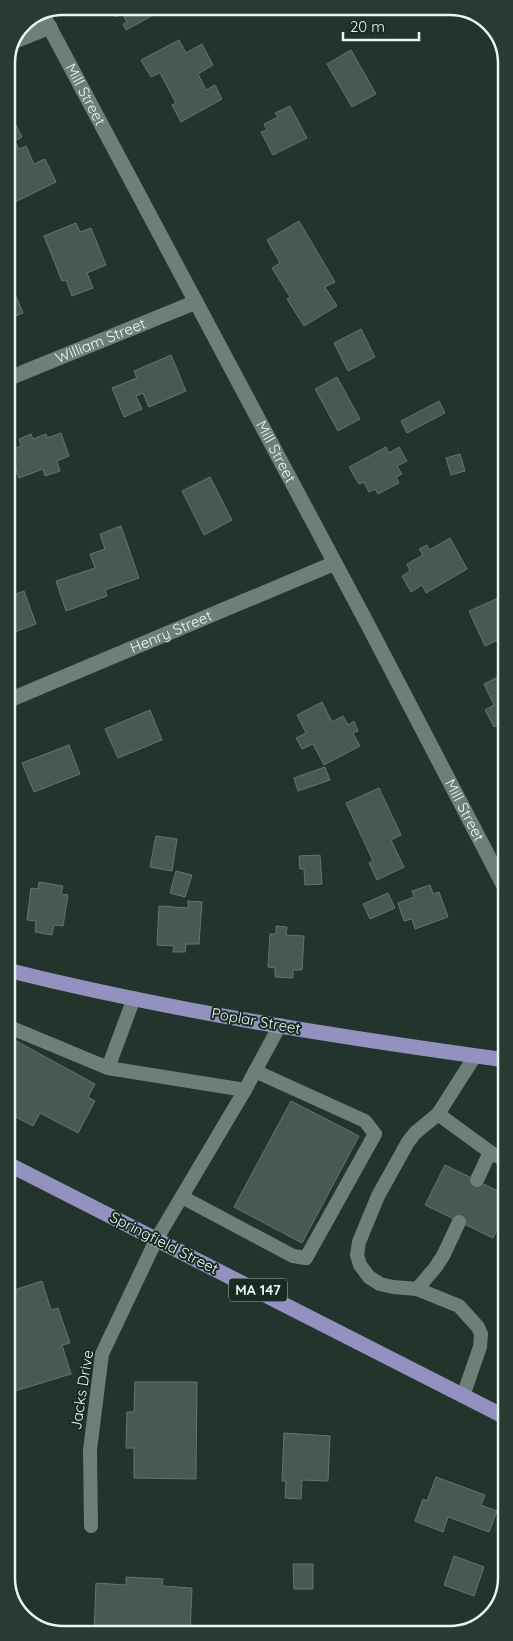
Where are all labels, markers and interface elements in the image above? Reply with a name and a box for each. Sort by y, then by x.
scale bar [343,10,419,42]
text: 20 m [350,17,385,36]
street label: Mill Street [61,60,110,129]
street label: William Street [52,314,148,367]
street label: Mill Street [252,417,300,486]
street label: Henry Street [127,606,215,657]
street label: Mill Street [441,776,489,844]
street label: Poplar Street [210,1003,302,1038]
street label: Springfield Street [107,1207,222,1278]
road number: MA 147 [229,1278,287,1302]
street label: Jacks Drive [66,1349,97,1431]

